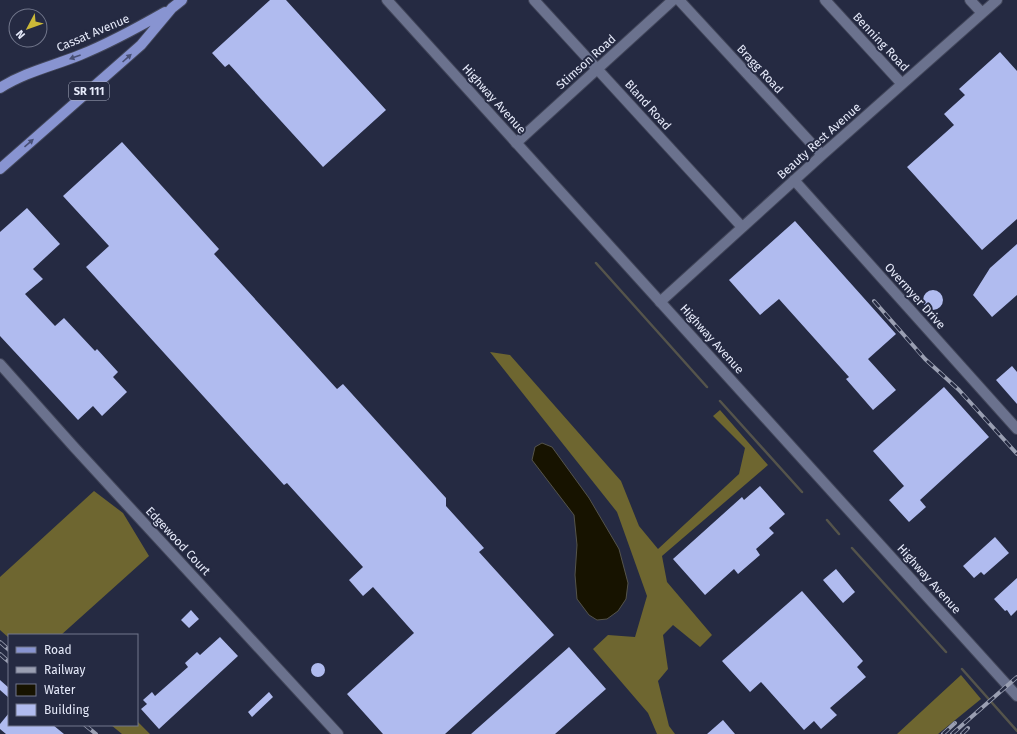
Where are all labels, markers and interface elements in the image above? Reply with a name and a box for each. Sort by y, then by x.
north arrow [8,8,48,48]
street label: Benning Road [850,10,912,74]
street label: Cassat Avenue [54,11,132,55]
text: N [14,27,28,41]
street label: Stimson Road [553,32,619,92]
street label: Bragg Road [734,42,786,96]
one-way arrow [122,53,132,62]
one-way arrow [68,54,80,60]
street label: Highway Avenue [459,61,529,137]
street label: Bland Road [622,77,674,133]
road number: SR 111 [69,82,109,100]
street label: Beauty Rest Avenue [774,100,864,182]
one-way arrow [24,139,35,148]
street label: Overmyer Drive [882,260,948,332]
street label: Highway Avenue [677,301,747,377]
street label: Edgewood Court [143,504,214,579]
street label: Highway Avenue [894,541,964,617]
legend [8,634,138,726]
text: Road [44,643,72,657]
text: Railway [44,663,85,677]
text: Water [44,683,76,697]
text: Building [44,703,90,717]

